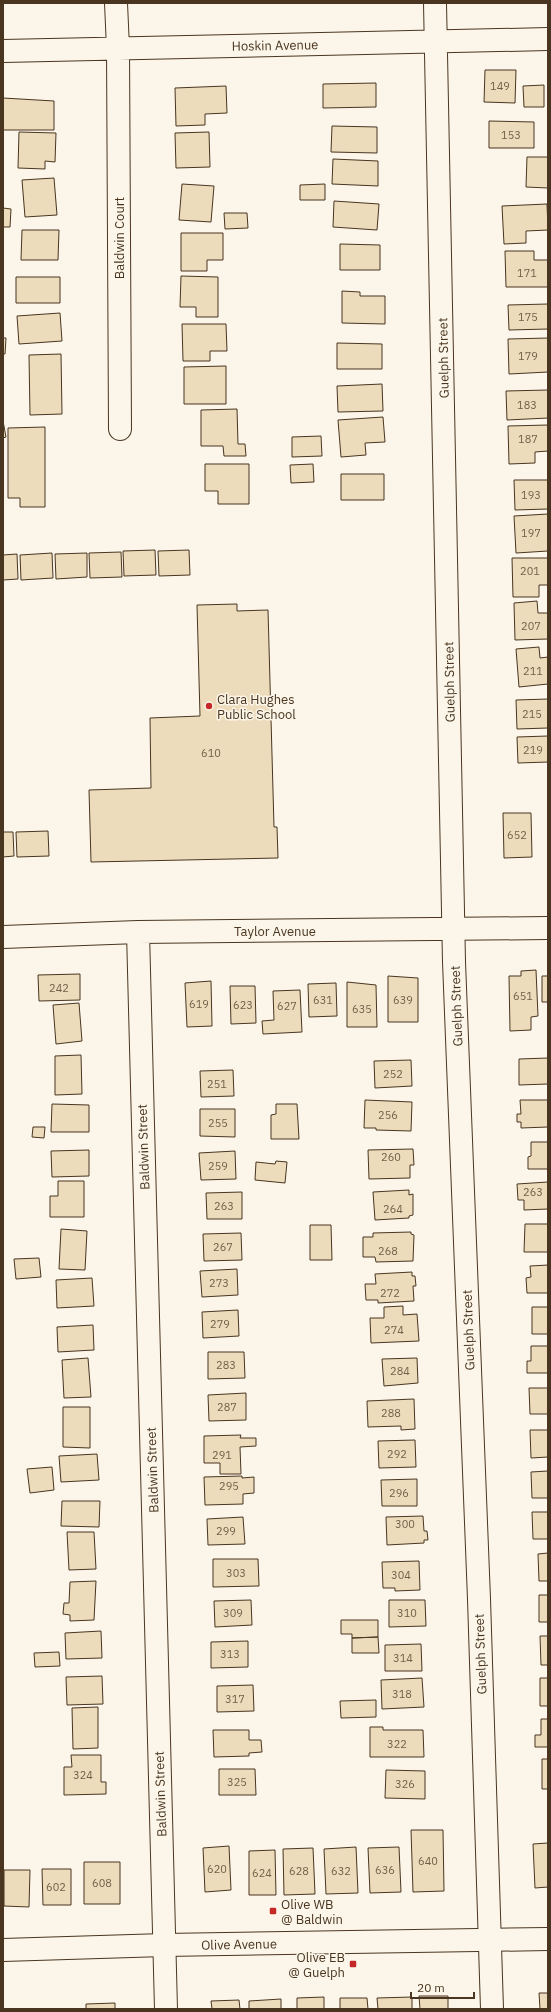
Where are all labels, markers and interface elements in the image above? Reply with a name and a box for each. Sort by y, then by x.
street label: Hoskin Avenue [231,36,319,55]
house number: 149 [490,79,510,93]
house number: 153 [501,128,521,142]
street label: Baldwin Court [111,197,128,279]
house number: 171 [517,266,537,280]
house number: 175 [518,310,538,324]
street label: Guelph Street [434,317,453,399]
house number: 179 [518,349,538,363]
house number: 183 [517,398,537,412]
house number: 187 [518,432,538,446]
house number: 193 [521,488,541,502]
house number: 197 [521,526,541,540]
house number: 201 [520,564,540,578]
house number: 207 [521,619,541,633]
street label: Guelph Street [440,641,459,723]
house number: 211 [523,664,543,678]
place label: Clara Hughes Public School [217,691,296,723]
marker: Clara Hughes Public School [204,701,214,711]
house number: 215 [522,707,542,721]
house number: 219 [523,743,543,757]
house number: 610 [201,746,221,760]
house number: 652 [507,828,527,842]
street label: Taylor Avenue [234,923,316,940]
street label: Guelph Street [447,965,466,1047]
house number: 242 [49,981,69,995]
house number: 651 [513,989,533,1003]
house number: 631 [313,993,333,1007]
house number: 639 [393,993,413,1007]
house number: 619 [189,997,209,1011]
house number: 623 [233,998,253,1012]
house number: 627 [277,999,297,1013]
house number: 635 [352,1002,372,1016]
house number: 252 [383,1067,403,1081]
house number: 251 [207,1077,227,1091]
street label: Baldwin Street [134,1104,153,1190]
house number: 256 [378,1108,398,1122]
house number: 255 [208,1116,228,1130]
house number: 260 [381,1150,401,1164]
house number: 259 [208,1159,228,1173]
house number: 263 [523,1185,543,1199]
house number: 263 [214,1199,234,1213]
house number: 264 [383,1202,403,1216]
house number: 267 [213,1240,233,1254]
house number: 268 [378,1244,398,1258]
house number: 273 [209,1276,229,1290]
house number: 272 [380,1286,400,1300]
street label: Guelph Street [459,1289,478,1371]
house number: 279 [210,1317,230,1331]
house number: 274 [384,1323,404,1337]
house number: 283 [216,1358,236,1372]
house number: 284 [390,1364,410,1378]
house number: 287 [217,1400,237,1414]
house number: 288 [381,1406,401,1420]
street label: Baldwin Street [143,1427,162,1513]
house number: 292 [387,1447,407,1461]
house number: 291 [212,1448,232,1462]
house number: 295 [219,1479,239,1493]
house number: 296 [389,1486,409,1500]
house number: 300 [395,1517,415,1531]
house number: 299 [216,1524,236,1538]
house number: 303 [226,1566,246,1580]
house number: 304 [391,1568,411,1582]
house number: 309 [223,1606,243,1620]
house number: 310 [397,1606,417,1620]
street label: Guelph Street [471,1613,490,1695]
house number: 313 [220,1647,240,1661]
house number: 314 [393,1651,413,1665]
house number: 318 [392,1687,412,1701]
house number: 317 [225,1692,245,1706]
house number: 322 [387,1737,407,1751]
street label: Baldwin Street [151,1751,170,1837]
house number: 324 [73,1768,93,1782]
house number: 325 [227,1775,247,1789]
house number: 326 [395,1777,415,1791]
house number: 640 [418,1854,438,1868]
house number: 620 [207,1862,227,1876]
house number: 636 [375,1863,395,1877]
house number: 628 [289,1864,309,1878]
house number: 632 [331,1864,351,1878]
house number: 624 [252,1866,272,1880]
house number: 608 [92,1876,112,1890]
house number: 602 [46,1880,66,1894]
place label: Olive WB @ Baldwin [281,1896,343,1928]
marker: Olive WB @ Baldwin [268,1906,278,1916]
street label: Olive Avenue [201,1935,277,1954]
place label: Olive EB @ Guelph [288,1949,345,1981]
marker: Olive EB @ Guelph [348,1959,358,1969]
scale bar [411,1974,474,2000]
text: 20 m [417,1980,445,1995]

